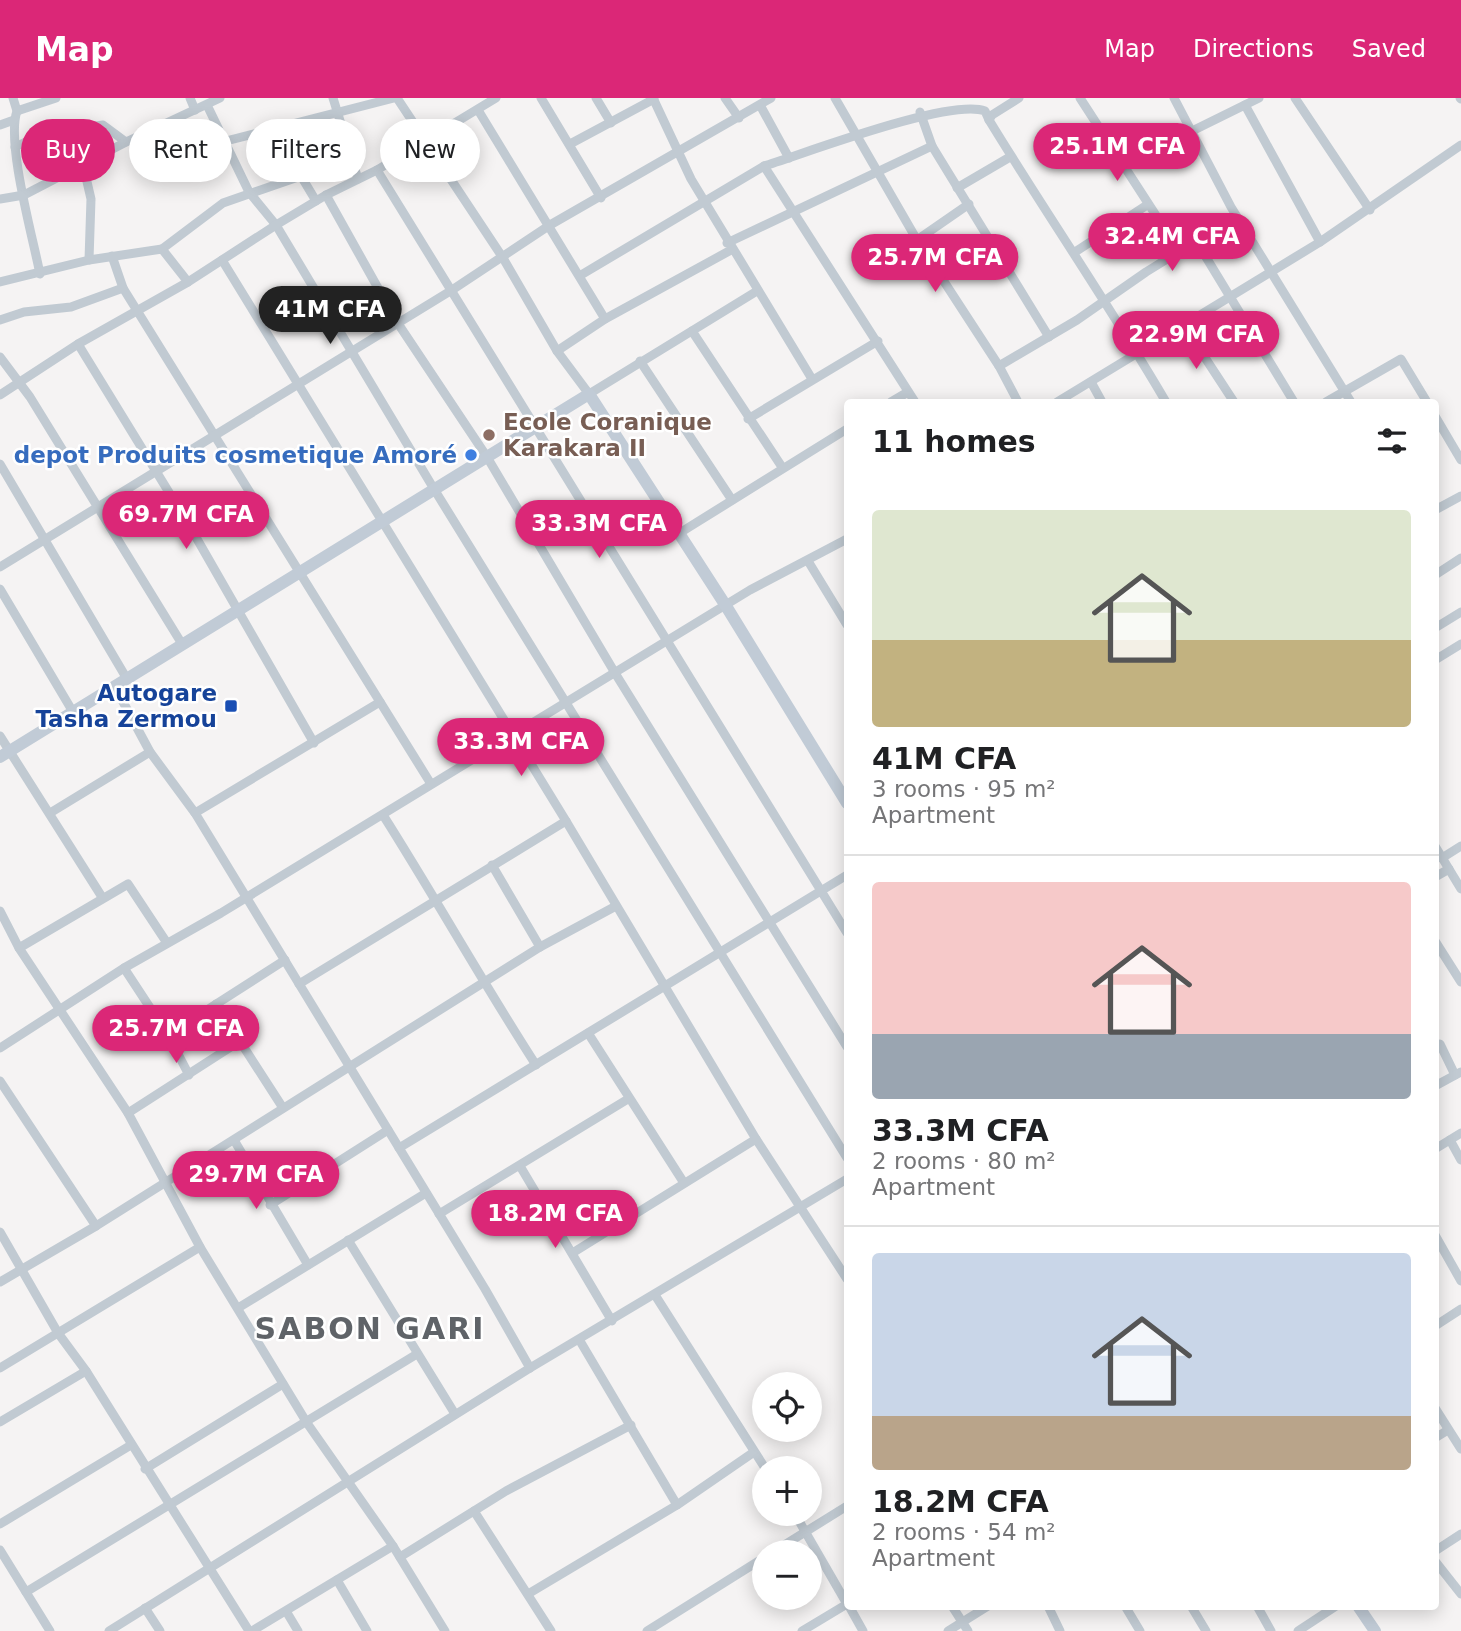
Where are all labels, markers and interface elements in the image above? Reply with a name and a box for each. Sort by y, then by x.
text: Map [35,30,114,69]
text: Map [1104,35,1155,63]
text: Directions [1193,35,1314,63]
text: Saved [1352,35,1426,63]
chip: Buy [21,119,115,182]
chip: Rent [129,119,232,182]
chip: Filters [246,119,366,182]
chip: New [380,119,480,182]
pin: 25.1M CFA [1037,123,1197,183]
text: 25.1M CFA [1049,133,1185,159]
pin: 32.4M CFA [1092,214,1252,273]
text: 32.4M CFA [1104,223,1240,249]
pin: 25.7M CFA [855,234,1015,294]
text: 25.7M CFA [867,244,1003,270]
pin: 41M CFA [265,286,395,346]
text: 41M CFA [275,296,385,322]
pin: 22.9M CFA [1116,312,1276,371]
text: 22.9M CFA [1128,321,1264,347]
place label: Ecole Coranique Karakara II [503,409,712,461]
icon: filters [1373,422,1411,460]
text: 11 homes [872,424,1036,459]
marker: Ecole Coranique Karakara II [481,427,497,443]
place label: depot Produits cosmetique Amoré [14,442,457,468]
marker: depot Produits cosmetique Amoré [463,447,479,463]
pin: 69.7M CFA [106,491,266,551]
pin: 33.3M CFA [519,500,679,560]
text: 69.7M CFA [118,501,254,527]
text: 33.3M CFA [531,510,667,536]
icon: home [1079,555,1205,681]
place label: Autogare Tasha Zermou [35,680,217,732]
marker: Autogare Tasha Zermou [223,698,239,714]
pin: 33.3M CFA [441,718,601,778]
text: 33.3M CFA [453,728,589,754]
text: 41M CFA [872,741,1016,776]
text: 3 rooms · 95 m² [872,776,1056,802]
text: Apartment [872,802,995,828]
icon: home [1079,927,1205,1053]
pin: 25.7M CFA [96,1006,256,1065]
text: 25.7M CFA [108,1015,244,1041]
text: 33.3M CFA [872,1113,1049,1148]
text: 2 rooms · 80 m² [872,1148,1056,1174]
pin: 29.7M CFA [176,1152,336,1211]
text: 29.7M CFA [188,1161,324,1187]
text: Apartment [872,1174,995,1200]
pin: 18.2M CFA [475,1190,635,1250]
text: 18.2M CFA [487,1200,623,1226]
icon: home [1079,1298,1205,1424]
district label: SABON GARI [255,1311,485,1346]
map controls [752,1372,822,1610]
button: locate [752,1372,822,1442]
button: + [752,1456,822,1526]
text: 18.2M CFA [872,1484,1049,1519]
text: 2 rooms · 54 m² [872,1519,1056,1545]
button: − [752,1540,822,1610]
text: Apartment [872,1545,995,1571]

